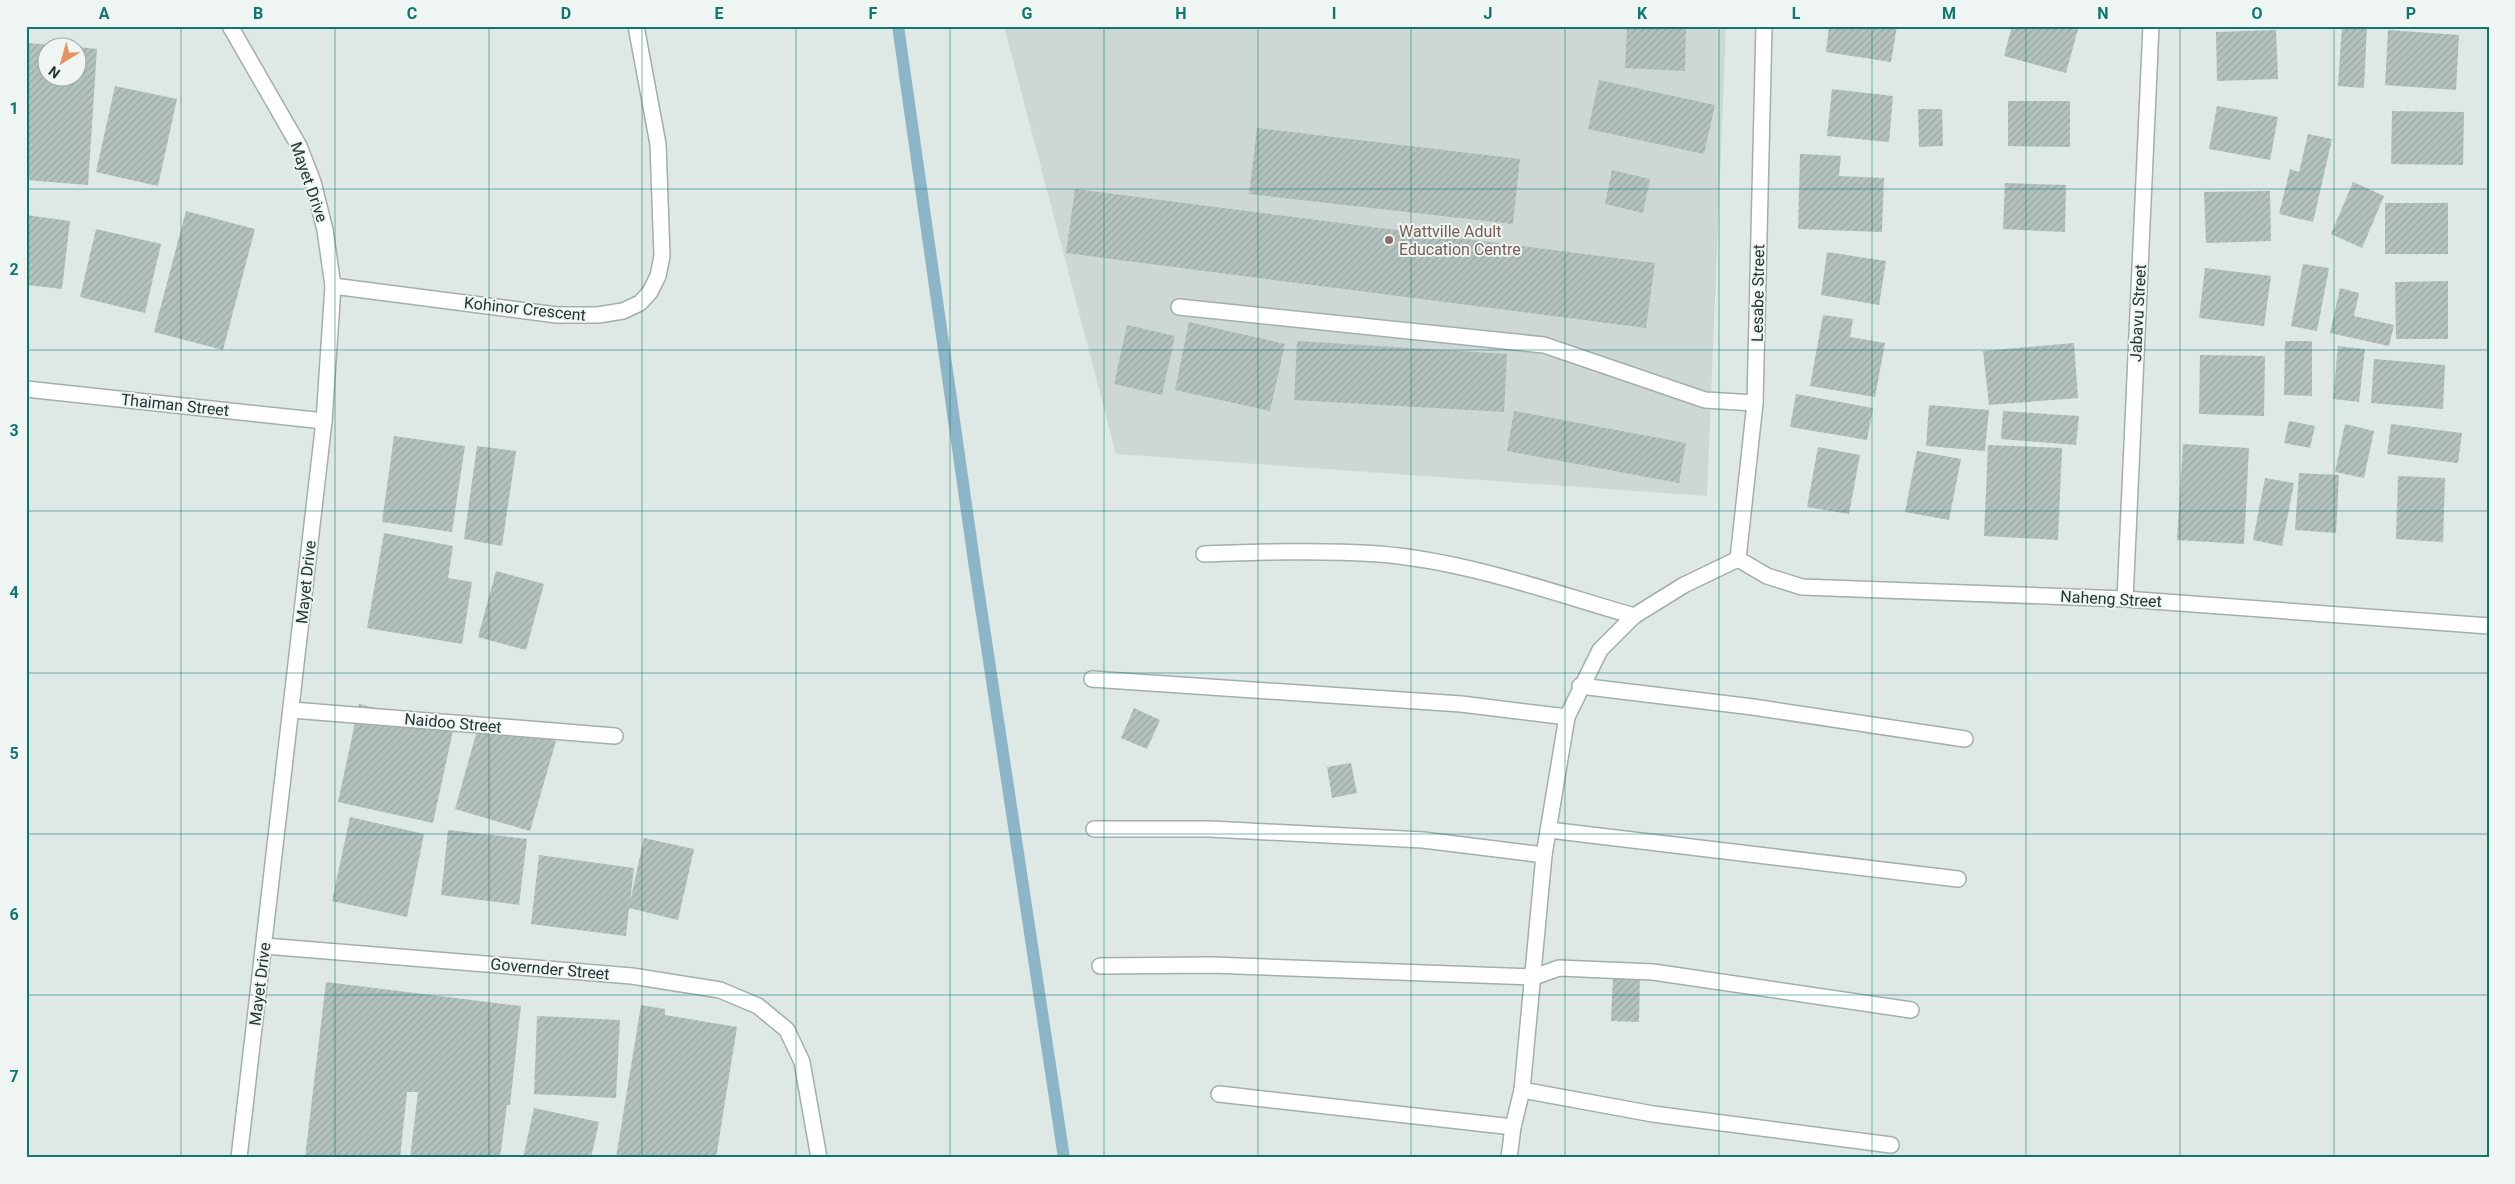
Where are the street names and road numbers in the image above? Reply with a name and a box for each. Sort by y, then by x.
street label: Mayet Drive [286,139,332,225]
street label: Lesabe Street [1748,244,1768,342]
street label: Jabavu Street [2126,264,2150,362]
street label: Kohinor Crescent [463,293,587,325]
street label: Thaiman Street [120,390,230,420]
street label: Mayet Drive [292,539,320,625]
street label: Naheng Street [2060,587,2162,611]
street label: Naidoo Street [404,709,502,737]
street label: Mayet Drive [245,941,275,1027]
street label: Governder Street [490,954,610,984]

